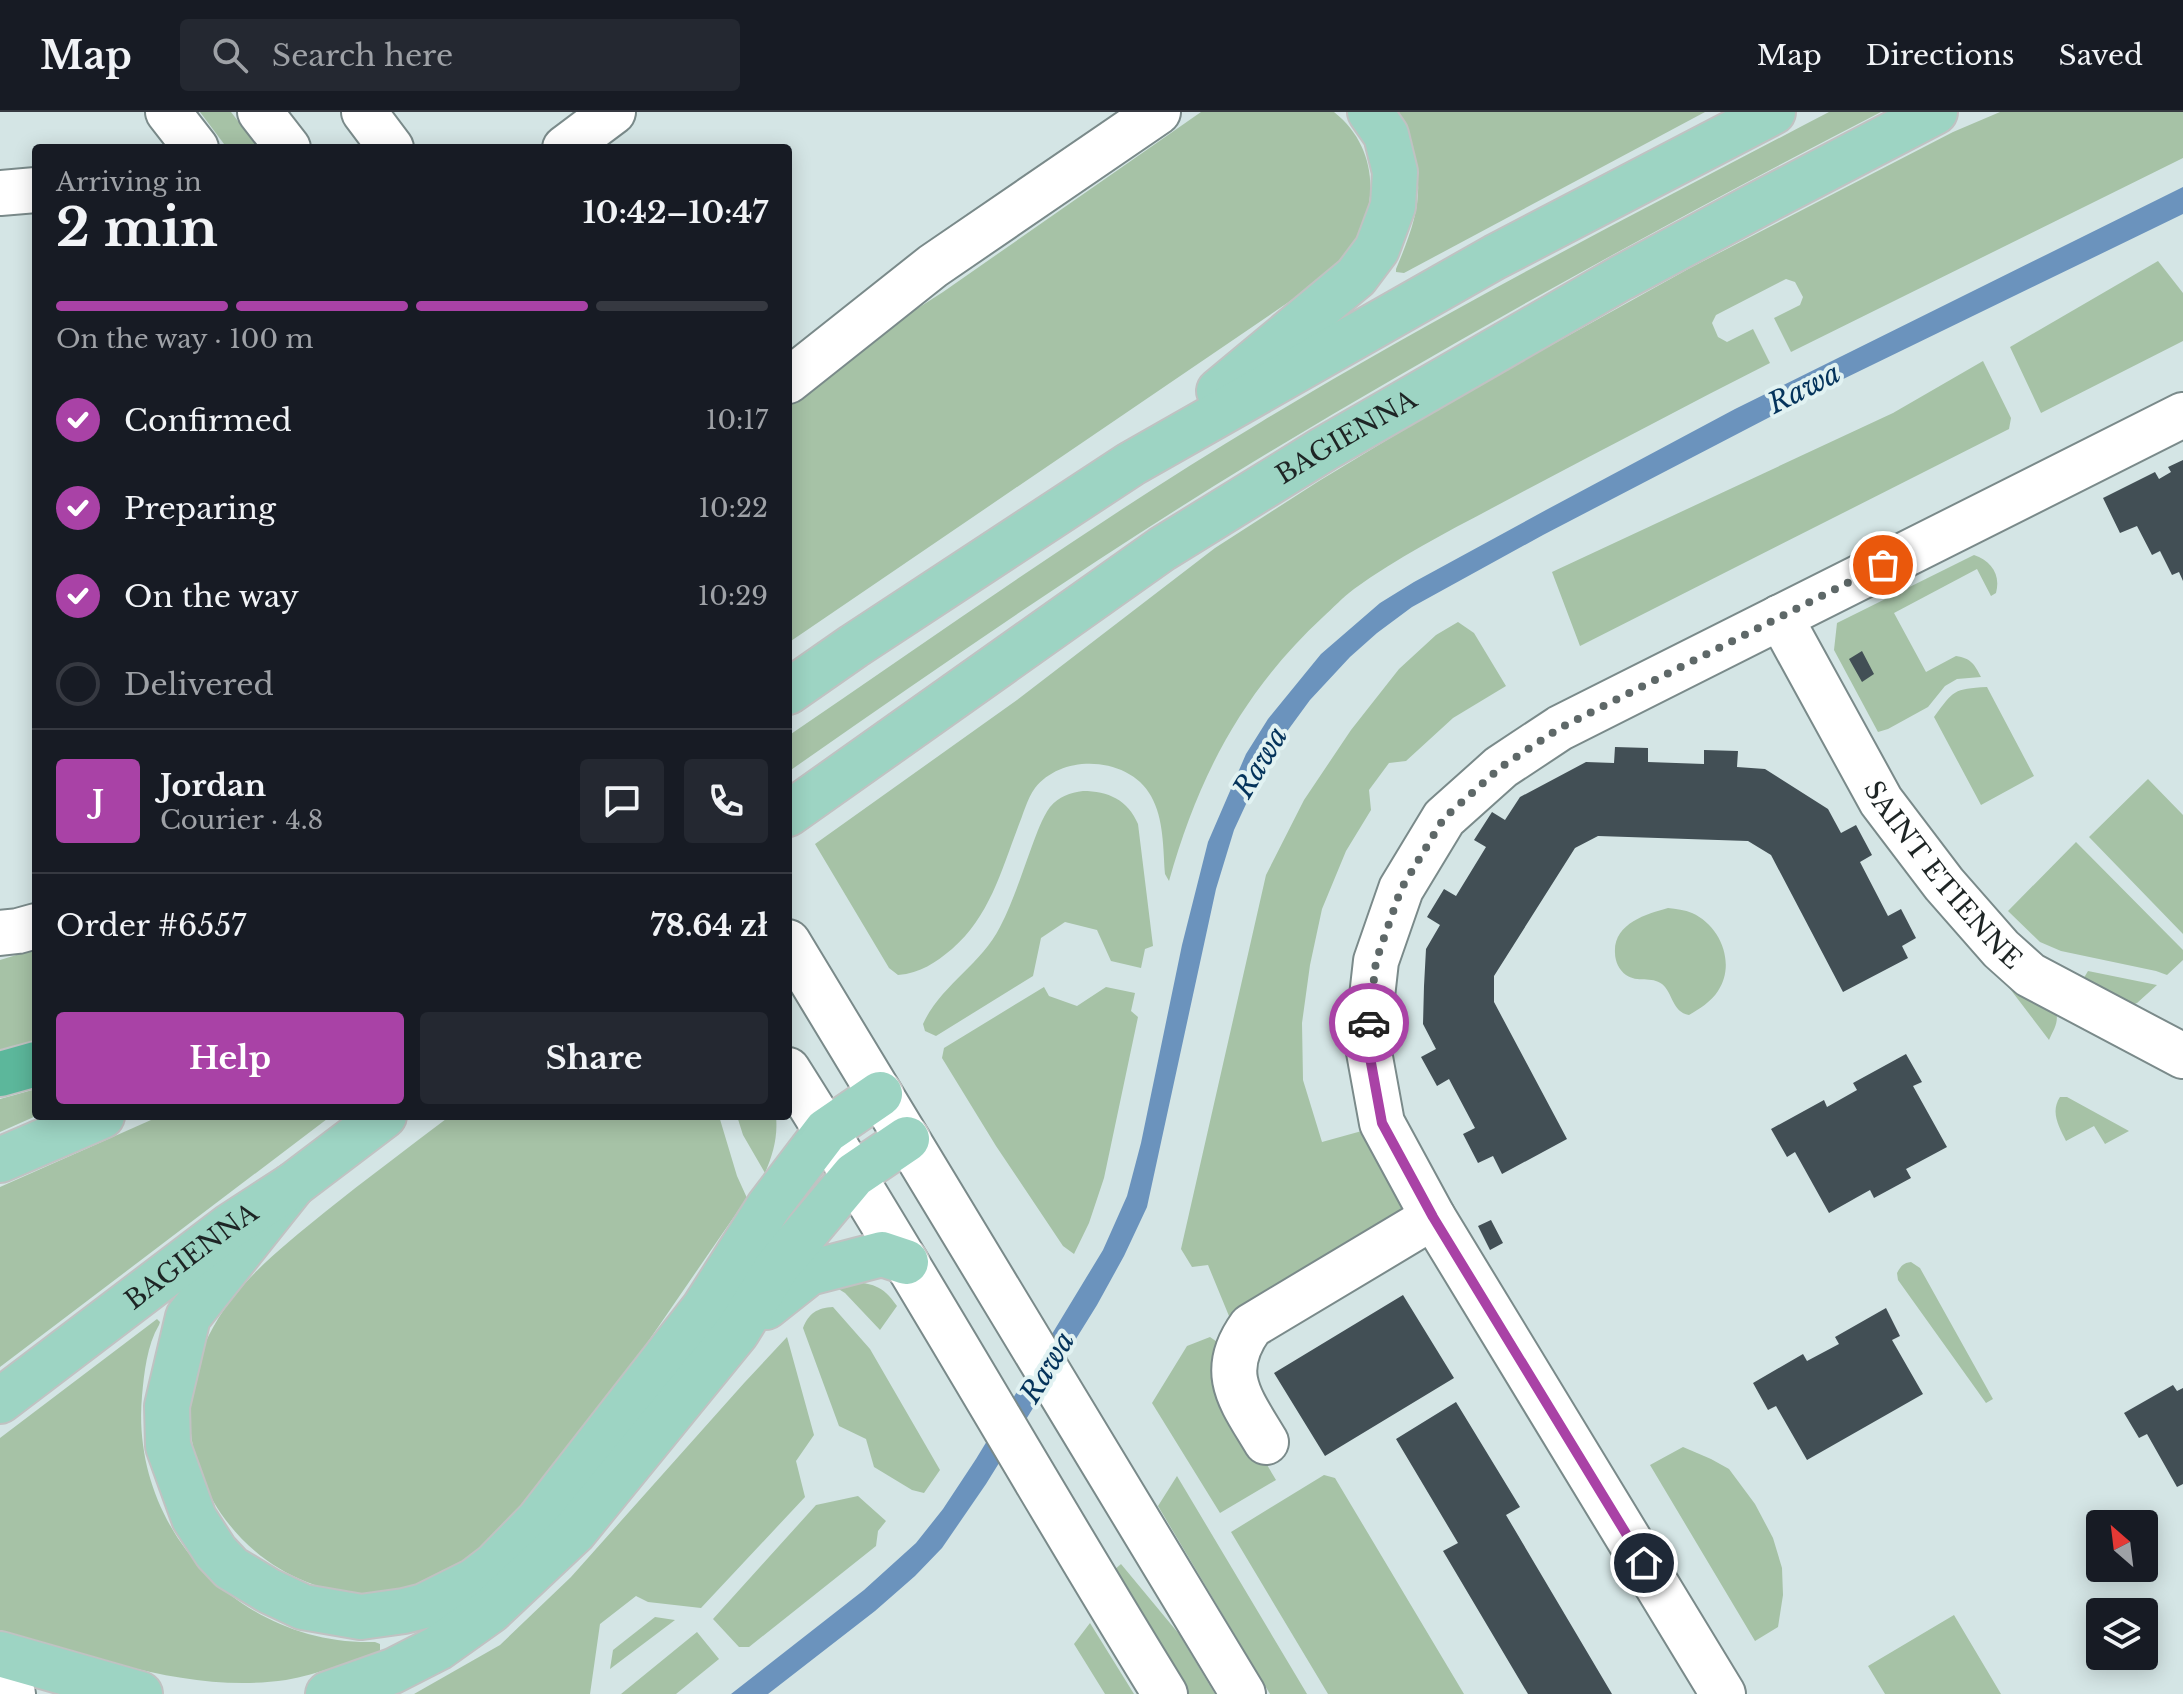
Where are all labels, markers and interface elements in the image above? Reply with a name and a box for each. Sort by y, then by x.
search box [180,19,740,91]
text: Map [40,32,132,79]
icon: search [208,33,252,77]
text: Search here [272,37,453,74]
text: Map [1757,38,1822,73]
text: Directions [1866,38,2015,73]
text: Saved [2059,38,2143,73]
text: Arriving in [56,166,202,198]
text: 10:42–10:47 [583,194,768,231]
text: 2 min [56,196,218,260]
text: On the way · 100 m [56,323,313,355]
water label: Rawa [1761,355,1846,422]
street label: BAGIENNA [1270,383,1423,491]
icon: check [56,398,100,442]
text: Confirmed [124,402,292,439]
text: 10:17 [706,404,768,436]
icon: check [56,486,100,530]
text: Preparing [124,490,276,527]
text: 10:22 [698,492,768,524]
pin [1849,531,1917,599]
icon: bag [1861,543,1905,587]
icon: check [56,574,100,618]
text: On the way [124,578,299,615]
text: 10:29 [698,580,768,612]
text: Delivered [124,666,274,703]
water label: Rawa [1225,720,1295,805]
button: chat [580,759,664,843]
button: phone [684,759,768,843]
text: Jordan [160,767,266,804]
street label: SAINT ETIENNE [1857,775,2028,976]
text: J [92,783,104,820]
text: Courier · 4.8 [160,804,323,836]
text: Order #6557 [56,907,246,944]
text: 78.64 zł [650,907,768,944]
courier [1329,983,1409,1063]
icon: car [1347,1001,1391,1045]
button: Help [56,1012,404,1104]
button: Share [420,1012,768,1104]
street label: BAGIENNA [118,1196,265,1316]
water label: Rawa [1012,1325,1082,1410]
north arrow [2086,1510,2158,1582]
map controls [2086,1510,2158,1670]
pin [1610,1529,1678,1597]
icon: home [1622,1541,1666,1585]
button: layers [2086,1598,2158,1670]

